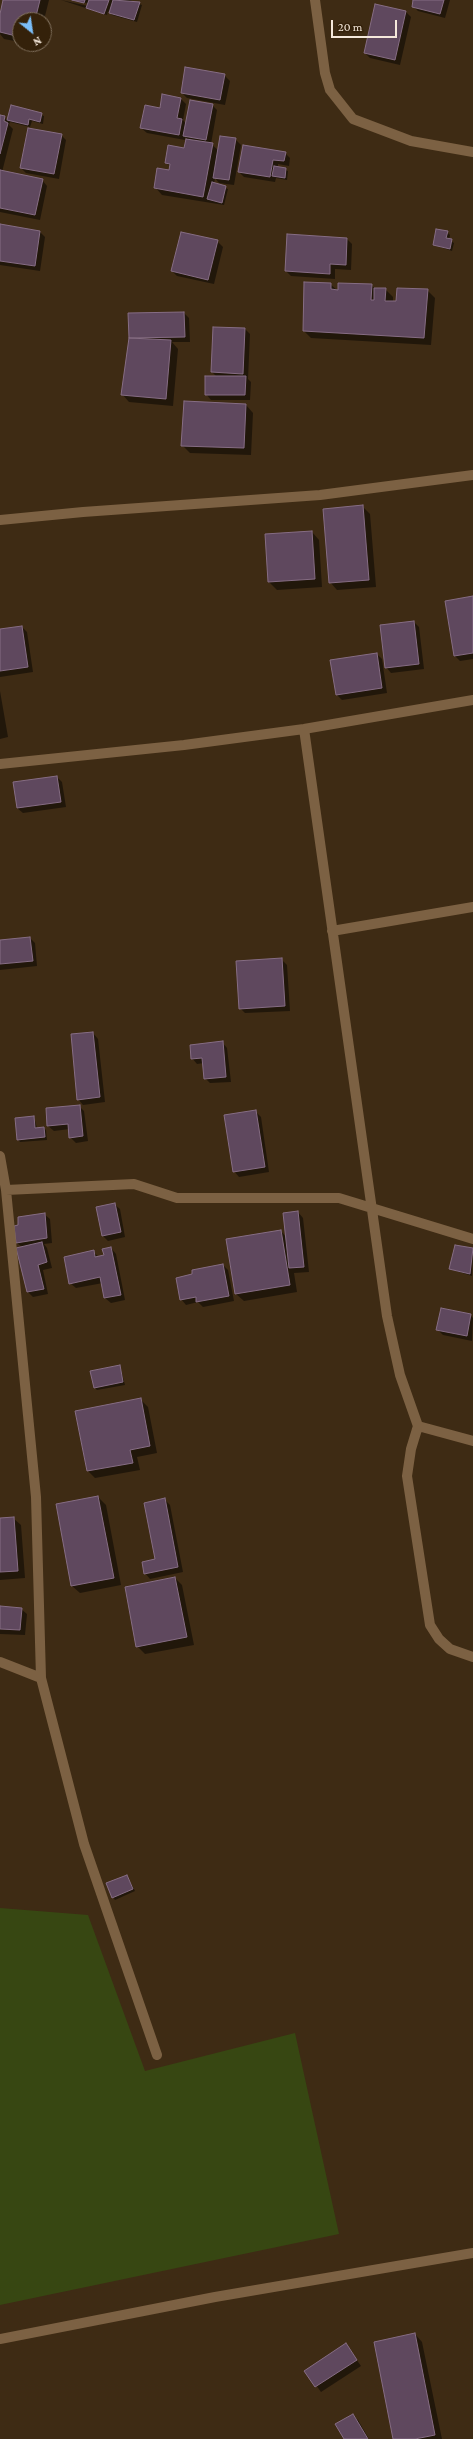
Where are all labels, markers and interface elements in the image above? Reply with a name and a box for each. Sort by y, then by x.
north arrow [12,12,52,52]
scale bar [333,12,399,38]
text: 20 m [338,20,362,34]
text: N [31,34,44,49]

